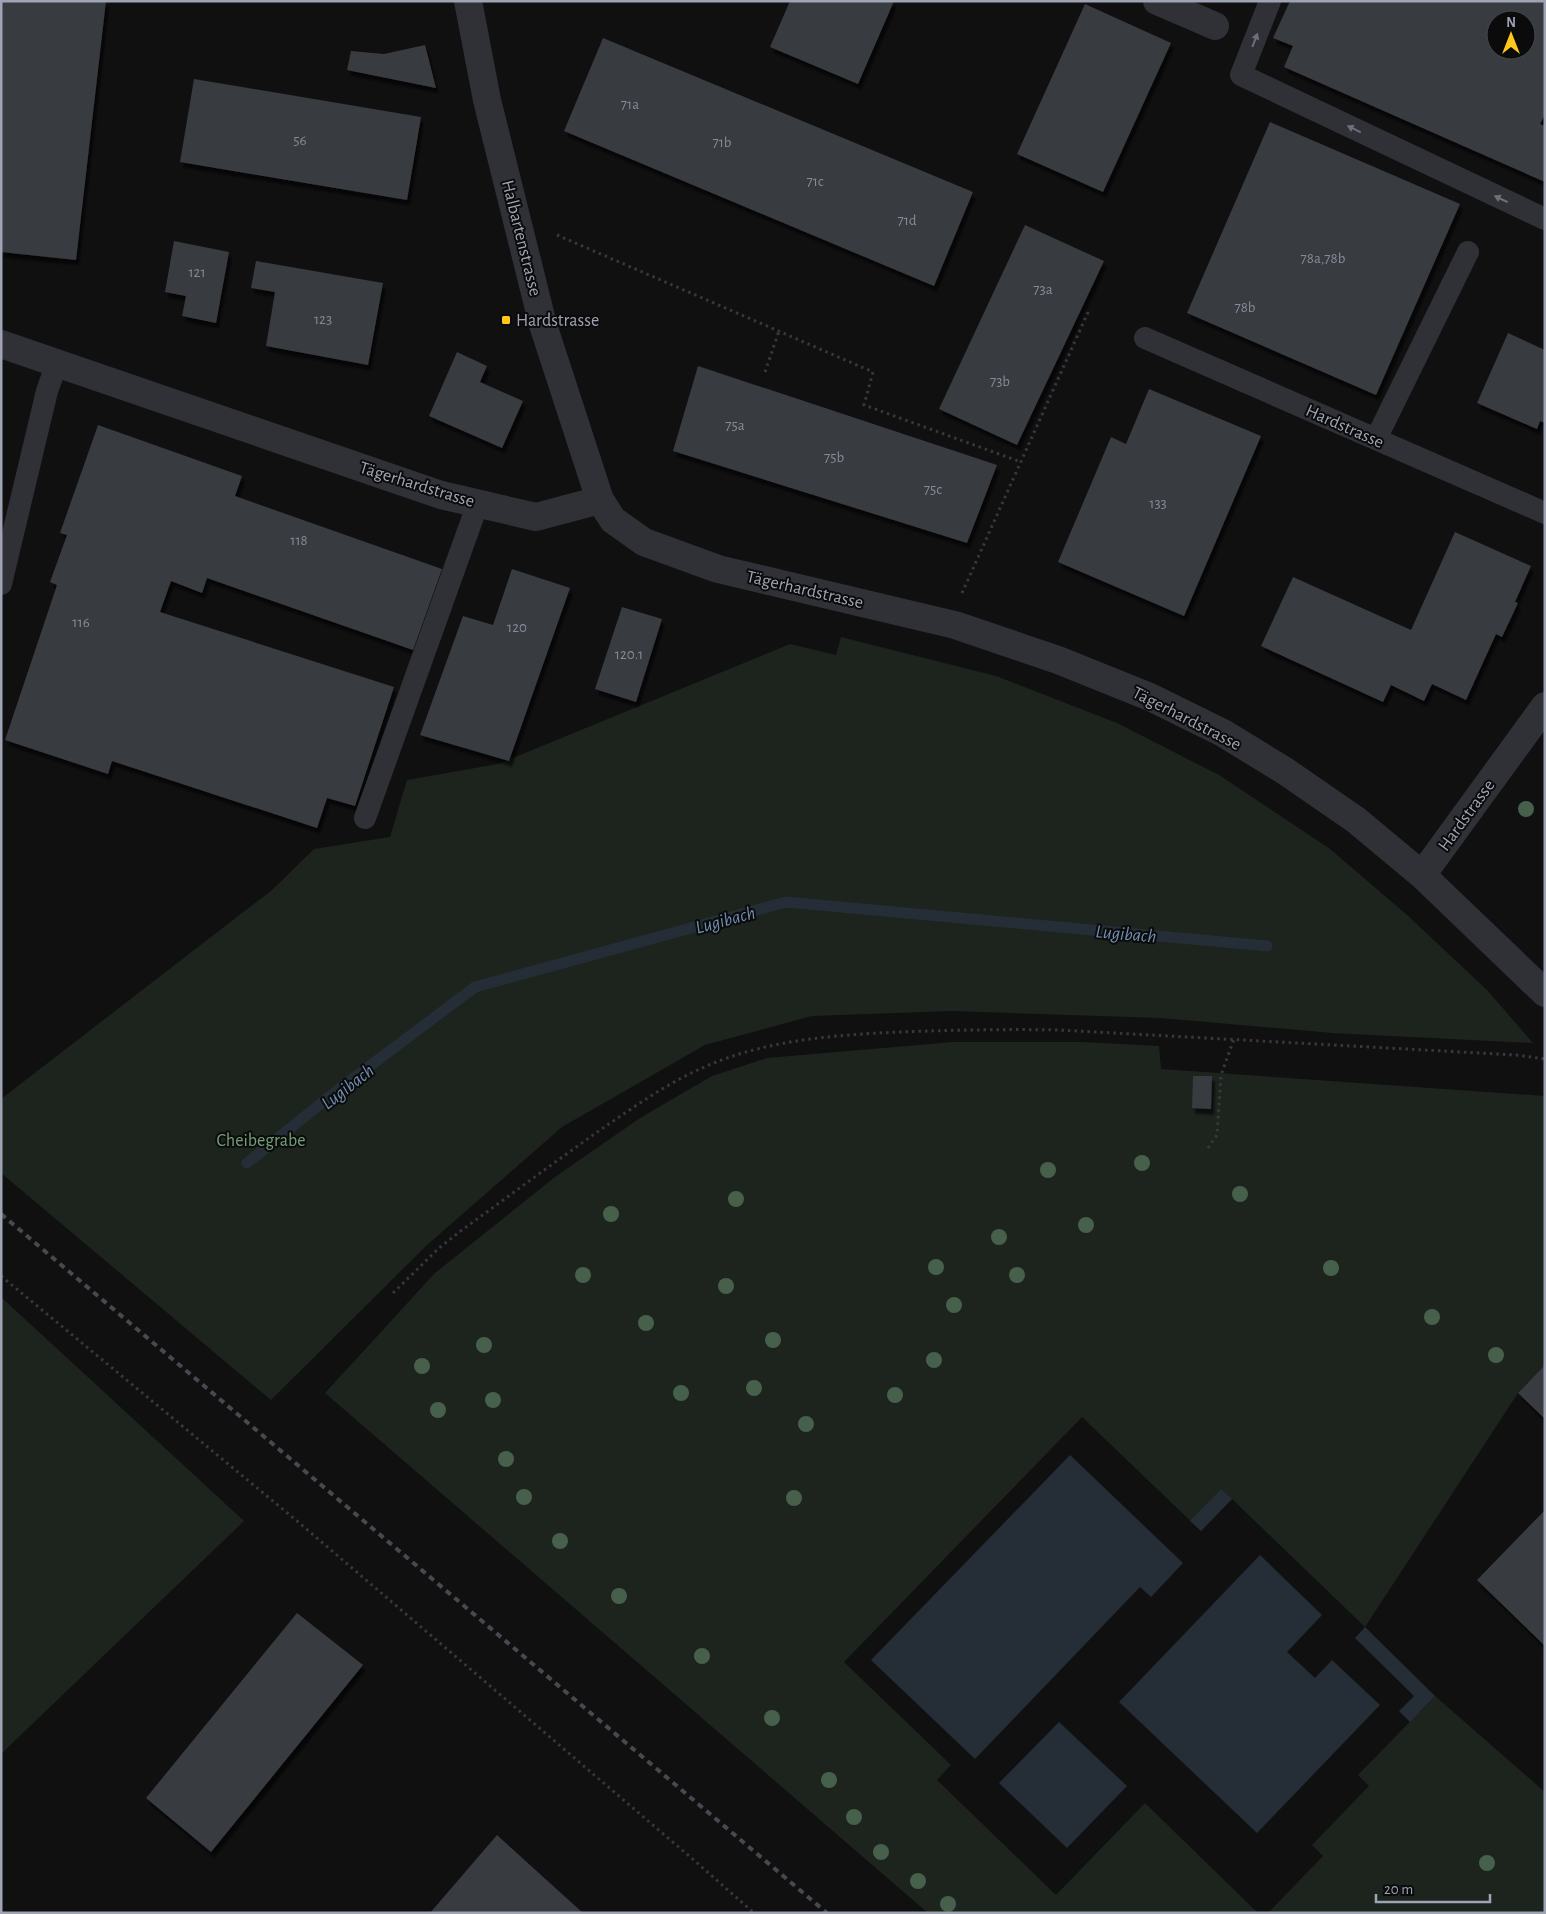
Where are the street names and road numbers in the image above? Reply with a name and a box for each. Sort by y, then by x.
street label: Halbartenstrasse [498,178,544,298]
street label: Hardstrasse [1303,402,1386,452]
street label: Tägerhardstrasse [357,459,476,511]
street label: Tägerhardstrasse [745,568,865,612]
street label: Tägerhardstrasse [1129,684,1244,754]
street label: Hardstrasse [1435,777,1499,855]

